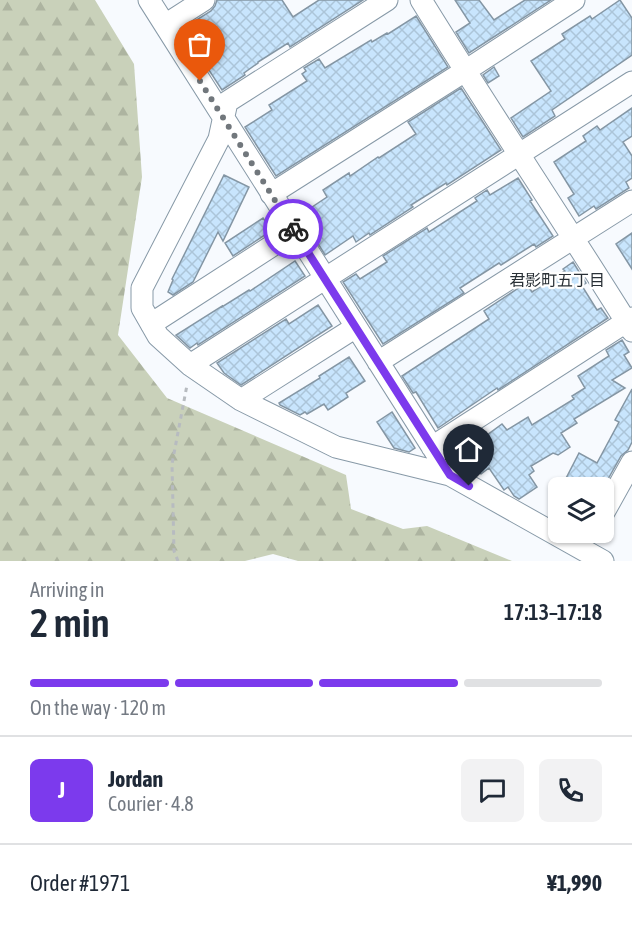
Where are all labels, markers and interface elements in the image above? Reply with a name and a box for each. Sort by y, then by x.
pin [174,19,225,81]
icon: bag [183,28,216,61]
courier [263,199,323,259]
icon: bike [277,213,310,246]
district label: 君影町五丁目 [509,271,605,289]
pin [443,424,494,486]
icon: home [452,433,485,466]
map controls [548,477,614,543]
button: layers [548,477,614,543]
text: Arriving in [30,578,104,601]
text: 17:13–17:18 [504,599,602,625]
text: 2 min [30,601,110,645]
text: On the way · 120 m [30,696,166,719]
button: chat [461,759,524,822]
button: phone [539,759,602,822]
text: Jordan [108,766,163,792]
text: J [58,777,65,803]
text: Courier · 4.8 [108,792,194,815]
text: Order #1971 [30,870,130,896]
text: ¥1,990 [547,870,602,896]

